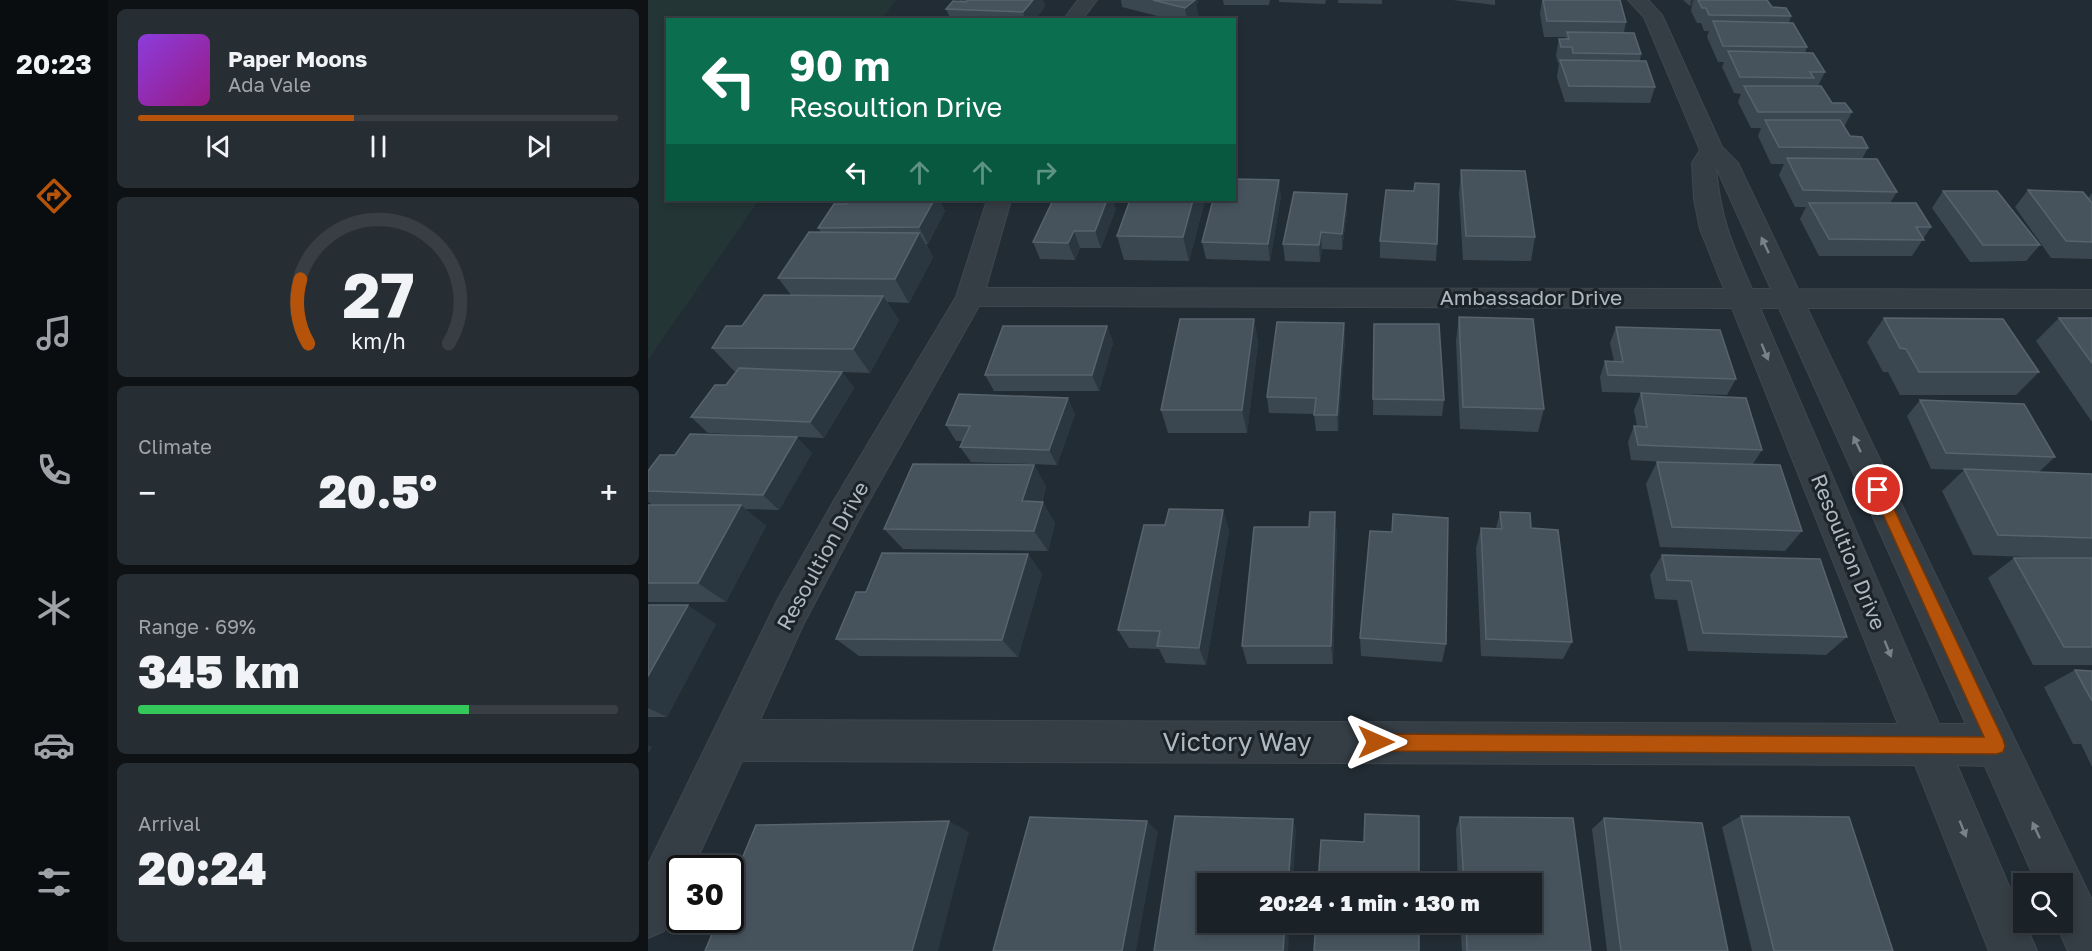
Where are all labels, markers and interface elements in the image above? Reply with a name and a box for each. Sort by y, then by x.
text: 90 m [789,40,890,90]
icon: left [690,42,768,120]
text: Paper Moons [228,45,367,72]
text: 20:23 [16,48,92,80]
text: Ada Vale [228,72,311,96]
text: Resoultion Drive [789,91,1002,123]
icon: previous [202,130,235,163]
icon: pause [362,130,395,163]
icon: next [522,130,555,163]
icon: left [840,156,873,189]
icon: ahead [903,156,936,189]
icon: ahead [966,156,999,189]
icon: right [1029,156,1062,189]
icon: directions [33,175,75,217]
one-way arrow [1760,237,1769,254]
text: 27 [342,257,414,332]
street label: Ambassador Drive [1440,284,1622,310]
icon: music [33,312,75,354]
text: km/h [351,329,405,355]
one-way arrow [1760,344,1770,362]
text: Climate [138,434,212,458]
one-way arrow [1853,435,1862,452]
icon: phone [33,449,75,491]
text: 20.5° [319,464,437,518]
pin [1852,464,1903,515]
street label: Resoultion Drive [1806,470,1892,633]
text: − [138,473,156,512]
text: + [600,473,618,512]
icon: arrive [1861,473,1894,506]
street label: Resoultion Drive [771,477,874,634]
icon: climate [33,587,75,629]
text: Range · 69% [138,614,256,638]
one-way arrow [1884,640,1893,658]
text: 345 km [138,644,300,698]
position arrow [1344,710,1408,774]
icon: car [33,724,75,766]
street label: Victory Way [1162,726,1312,757]
text: Arrival [138,811,201,835]
one-way arrow [1959,820,1968,838]
one-way arrow [2032,822,2041,839]
text: 20:24 [138,841,267,895]
speed limit sign: 30 [666,855,744,933]
icon: filters [33,861,75,903]
map controls [2013,873,2073,933]
button: search [2013,873,2073,933]
text: 20:24 · 1 min · 130 m [1259,889,1480,916]

